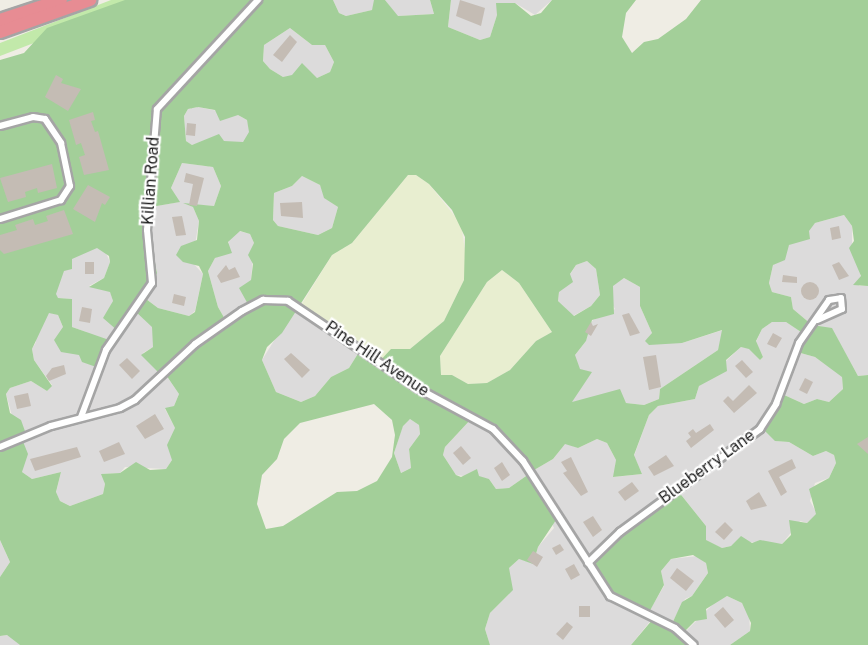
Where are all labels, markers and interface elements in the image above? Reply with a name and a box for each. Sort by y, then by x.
street label: Killian Road [138,136,164,226]
street label: Pine Hill Avenue [321,317,433,401]
street label: Blueberry Lane [655,426,759,508]

